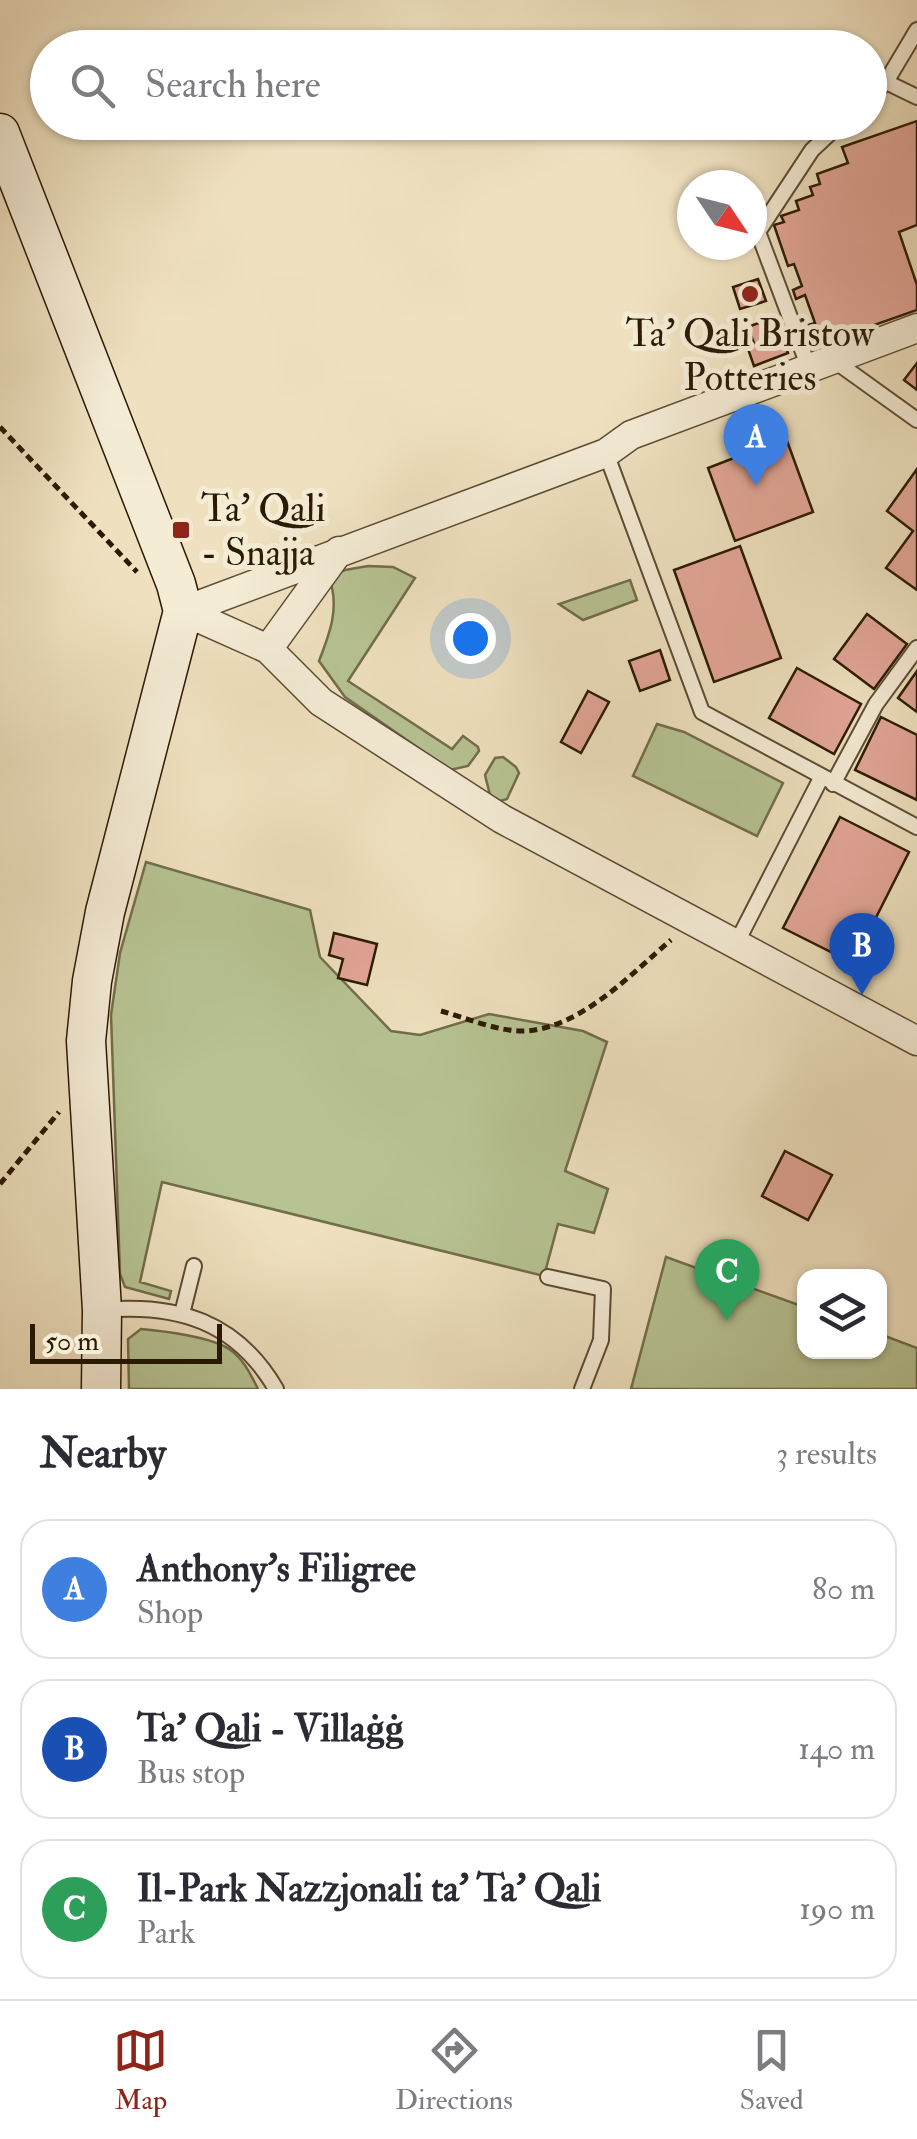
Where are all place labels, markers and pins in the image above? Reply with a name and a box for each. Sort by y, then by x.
marker: Ta' Qali Bristow Potteries [739,283,761,305]
place label: Ta' Qali Bristow Potteries [626,310,875,402]
pin: A [724,404,788,486]
place label: Ta' Qali - Snajja [201,485,326,577]
marker: Ta' Qali - Snajja [170,519,192,541]
pin: B [830,912,894,995]
pin: C [694,1238,760,1321]

